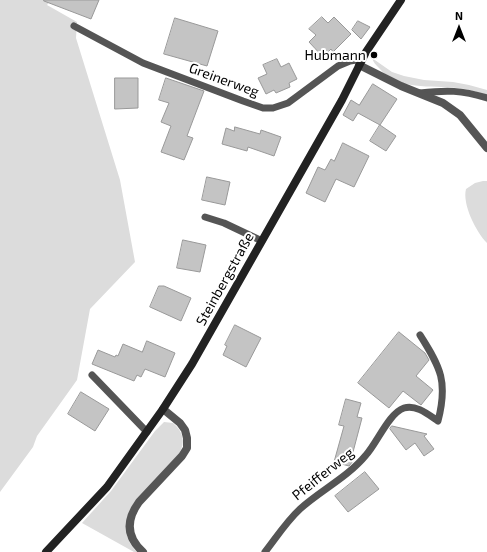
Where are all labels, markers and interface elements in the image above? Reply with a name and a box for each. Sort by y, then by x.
north arrow [439,8,479,48]
text: N [455,9,463,22]
place label: Hubmann [304,47,366,63]
marker: Hubmann [369,50,379,60]
street label: Greinerweg [187,60,261,100]
street label: Steinbergstraße [192,230,258,328]
street label: Pfeifferweg [289,444,357,504]

